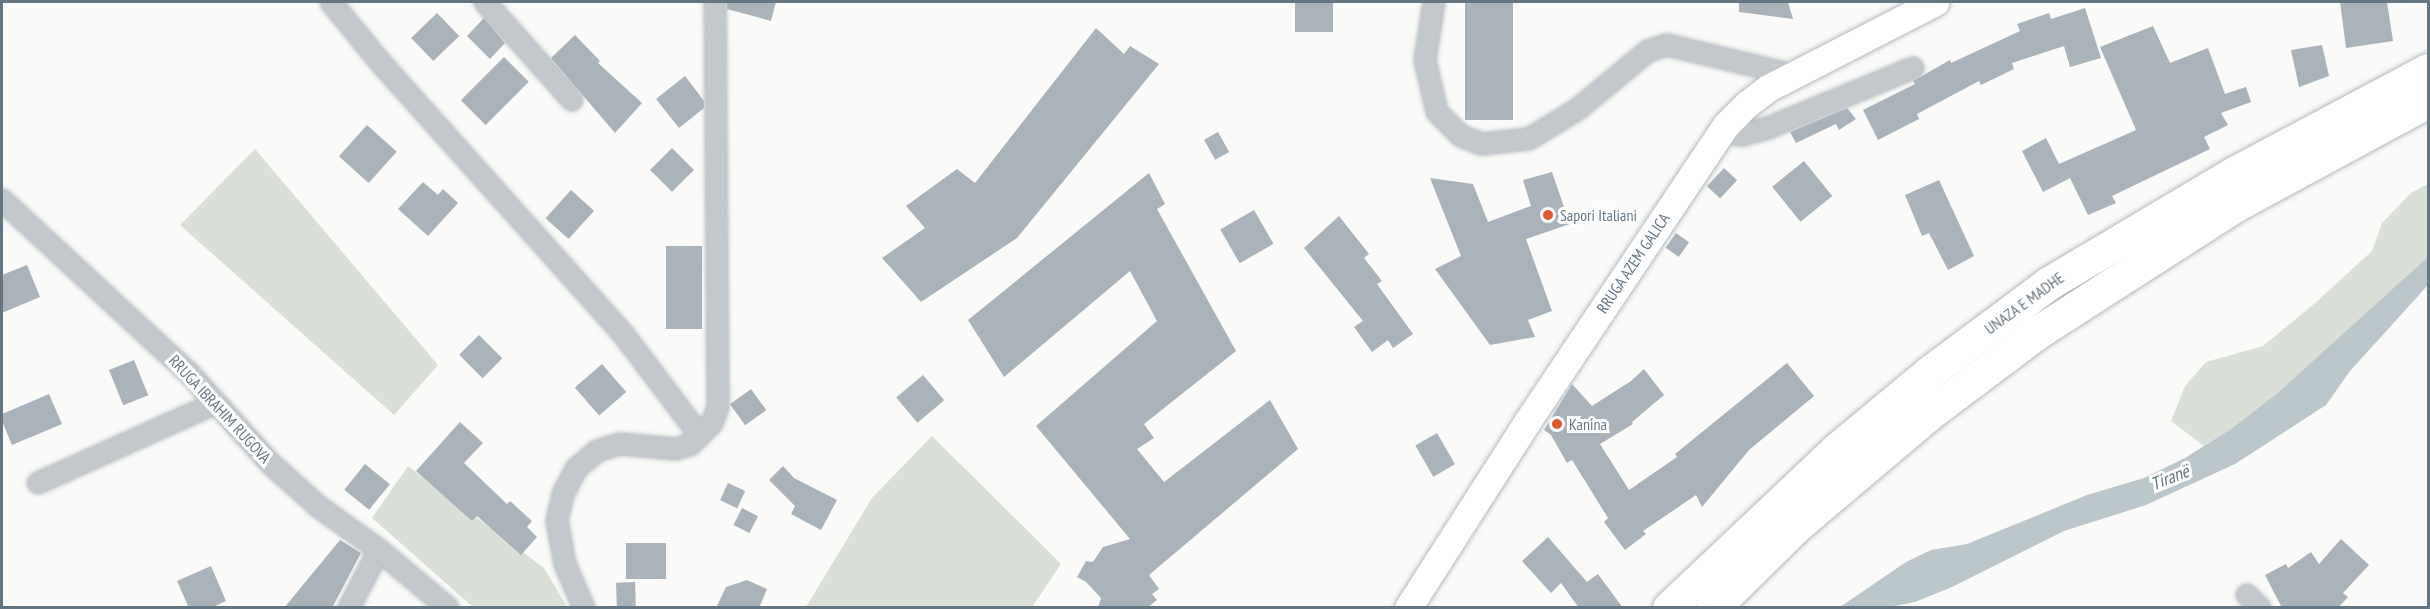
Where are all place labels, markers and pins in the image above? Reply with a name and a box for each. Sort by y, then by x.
place label: Sapori Italiani [1560,205,1637,225]
marker: Sapori Italiani [1541,208,1555,222]
place label: Kanina [1569,414,1607,434]
marker: Kanina [1550,417,1564,431]

